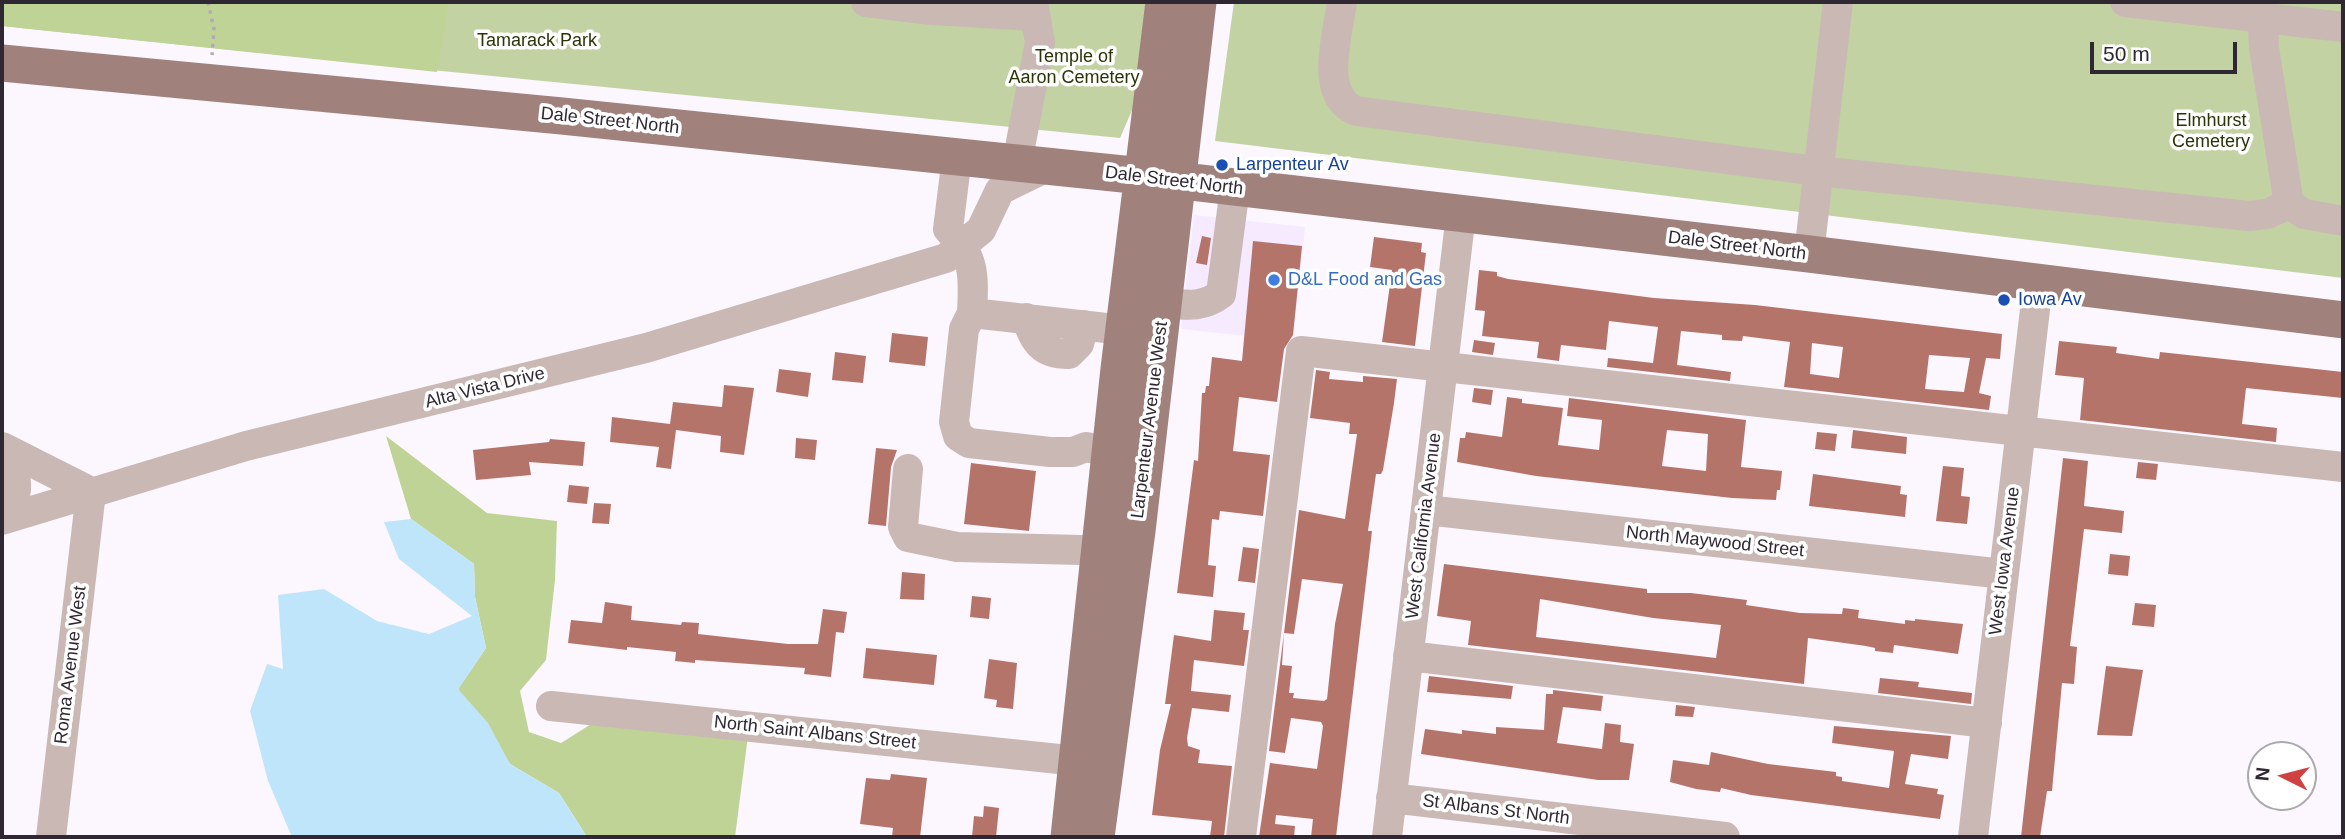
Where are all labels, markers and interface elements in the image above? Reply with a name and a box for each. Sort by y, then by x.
scale bar [2093,28,2240,72]
park label: Tamarack Park [477,30,597,52]
text: 50 m [2103,42,2150,65]
park label: Temple of Aaron Cemetery [1008,46,1140,88]
street label: Dale Street North [540,103,680,139]
park label: Elmhurst Cemetery [2172,110,2250,152]
place label: Larpenteur Av [1236,154,1349,176]
marker: Larpenteur Av [1214,157,1230,173]
street label: Dale Street North [1104,162,1244,200]
street label: Dale Street North [1667,227,1807,265]
place label: D&L Food and Gas [1288,269,1442,291]
marker: D&L Food and Gas [1266,272,1282,288]
place label: Iowa Av [2018,289,2082,311]
marker: Iowa Av [1996,292,2012,308]
street label: Larpenteur Avenue West [1127,320,1173,520]
street label: Alta Vista Drive [423,363,547,413]
street label: West California Avenue [1402,432,1446,620]
street label: West Iowa Avenue [1985,486,2025,636]
street label: North Maywood Street [1625,522,1805,562]
street label: Roma Avenue West [51,585,91,745]
street label: North Saint Albans Street [713,712,917,754]
north arrow [2247,741,2317,811]
text: N [2251,766,2274,782]
street label: St Albans St North [1421,790,1571,830]

